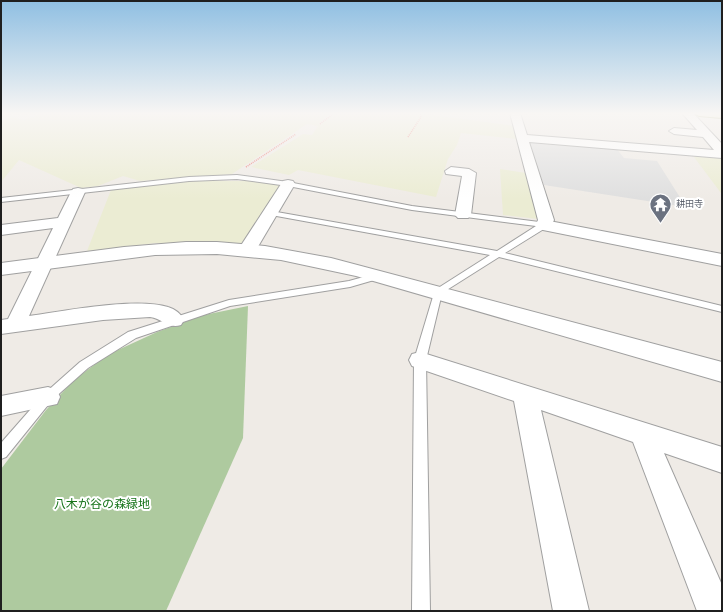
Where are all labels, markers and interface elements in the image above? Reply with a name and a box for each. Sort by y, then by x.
temple icon: 耕田寺 [647,191,673,224]
place label: 耕田寺 [676,198,703,209]
park label: 八木が谷の森緑地 [54,496,150,510]

